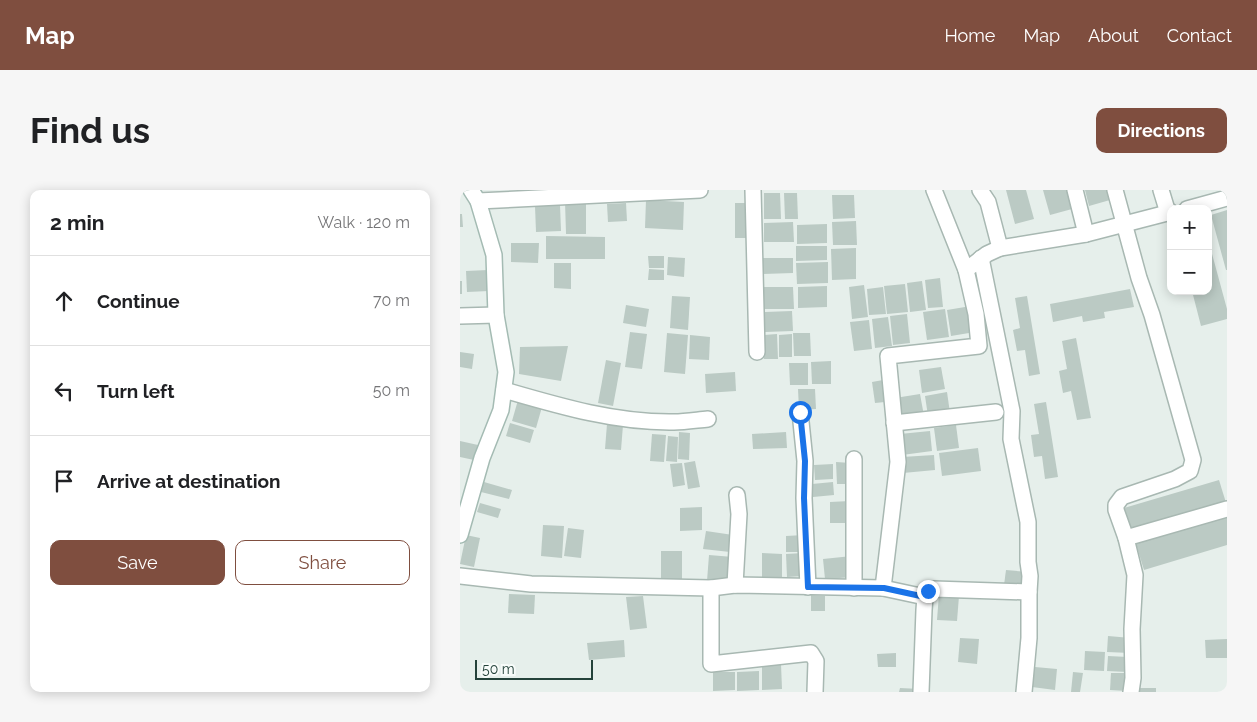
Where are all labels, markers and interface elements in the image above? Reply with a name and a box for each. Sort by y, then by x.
text: Map [25,21,75,50]
text: Home [944,25,995,46]
text: Map [1023,25,1060,46]
text: About [1088,25,1139,46]
text: Contact [1167,25,1232,46]
button: Directions [1096,108,1227,153]
text: Find us [30,110,150,151]
map controls [1167,205,1212,295]
button: + [1167,205,1212,250]
text: 2 min [50,210,104,235]
text: Walk · 120 m [318,213,410,232]
button: − [1167,250,1212,295]
icon: ahead [50,287,78,315]
text: Continue [97,290,180,312]
text: 70 m [373,291,410,310]
icon: left [50,377,78,405]
text: Turn left [97,380,174,402]
text: 50 m [373,381,410,400]
route start [789,401,812,424]
icon: arrive [50,467,78,495]
text: Arrive at destination [97,470,281,492]
button: Save [50,540,225,585]
button: Share [235,540,410,585]
route end [917,580,940,603]
scale bar [475,657,592,680]
text: 50 m [482,661,515,677]

